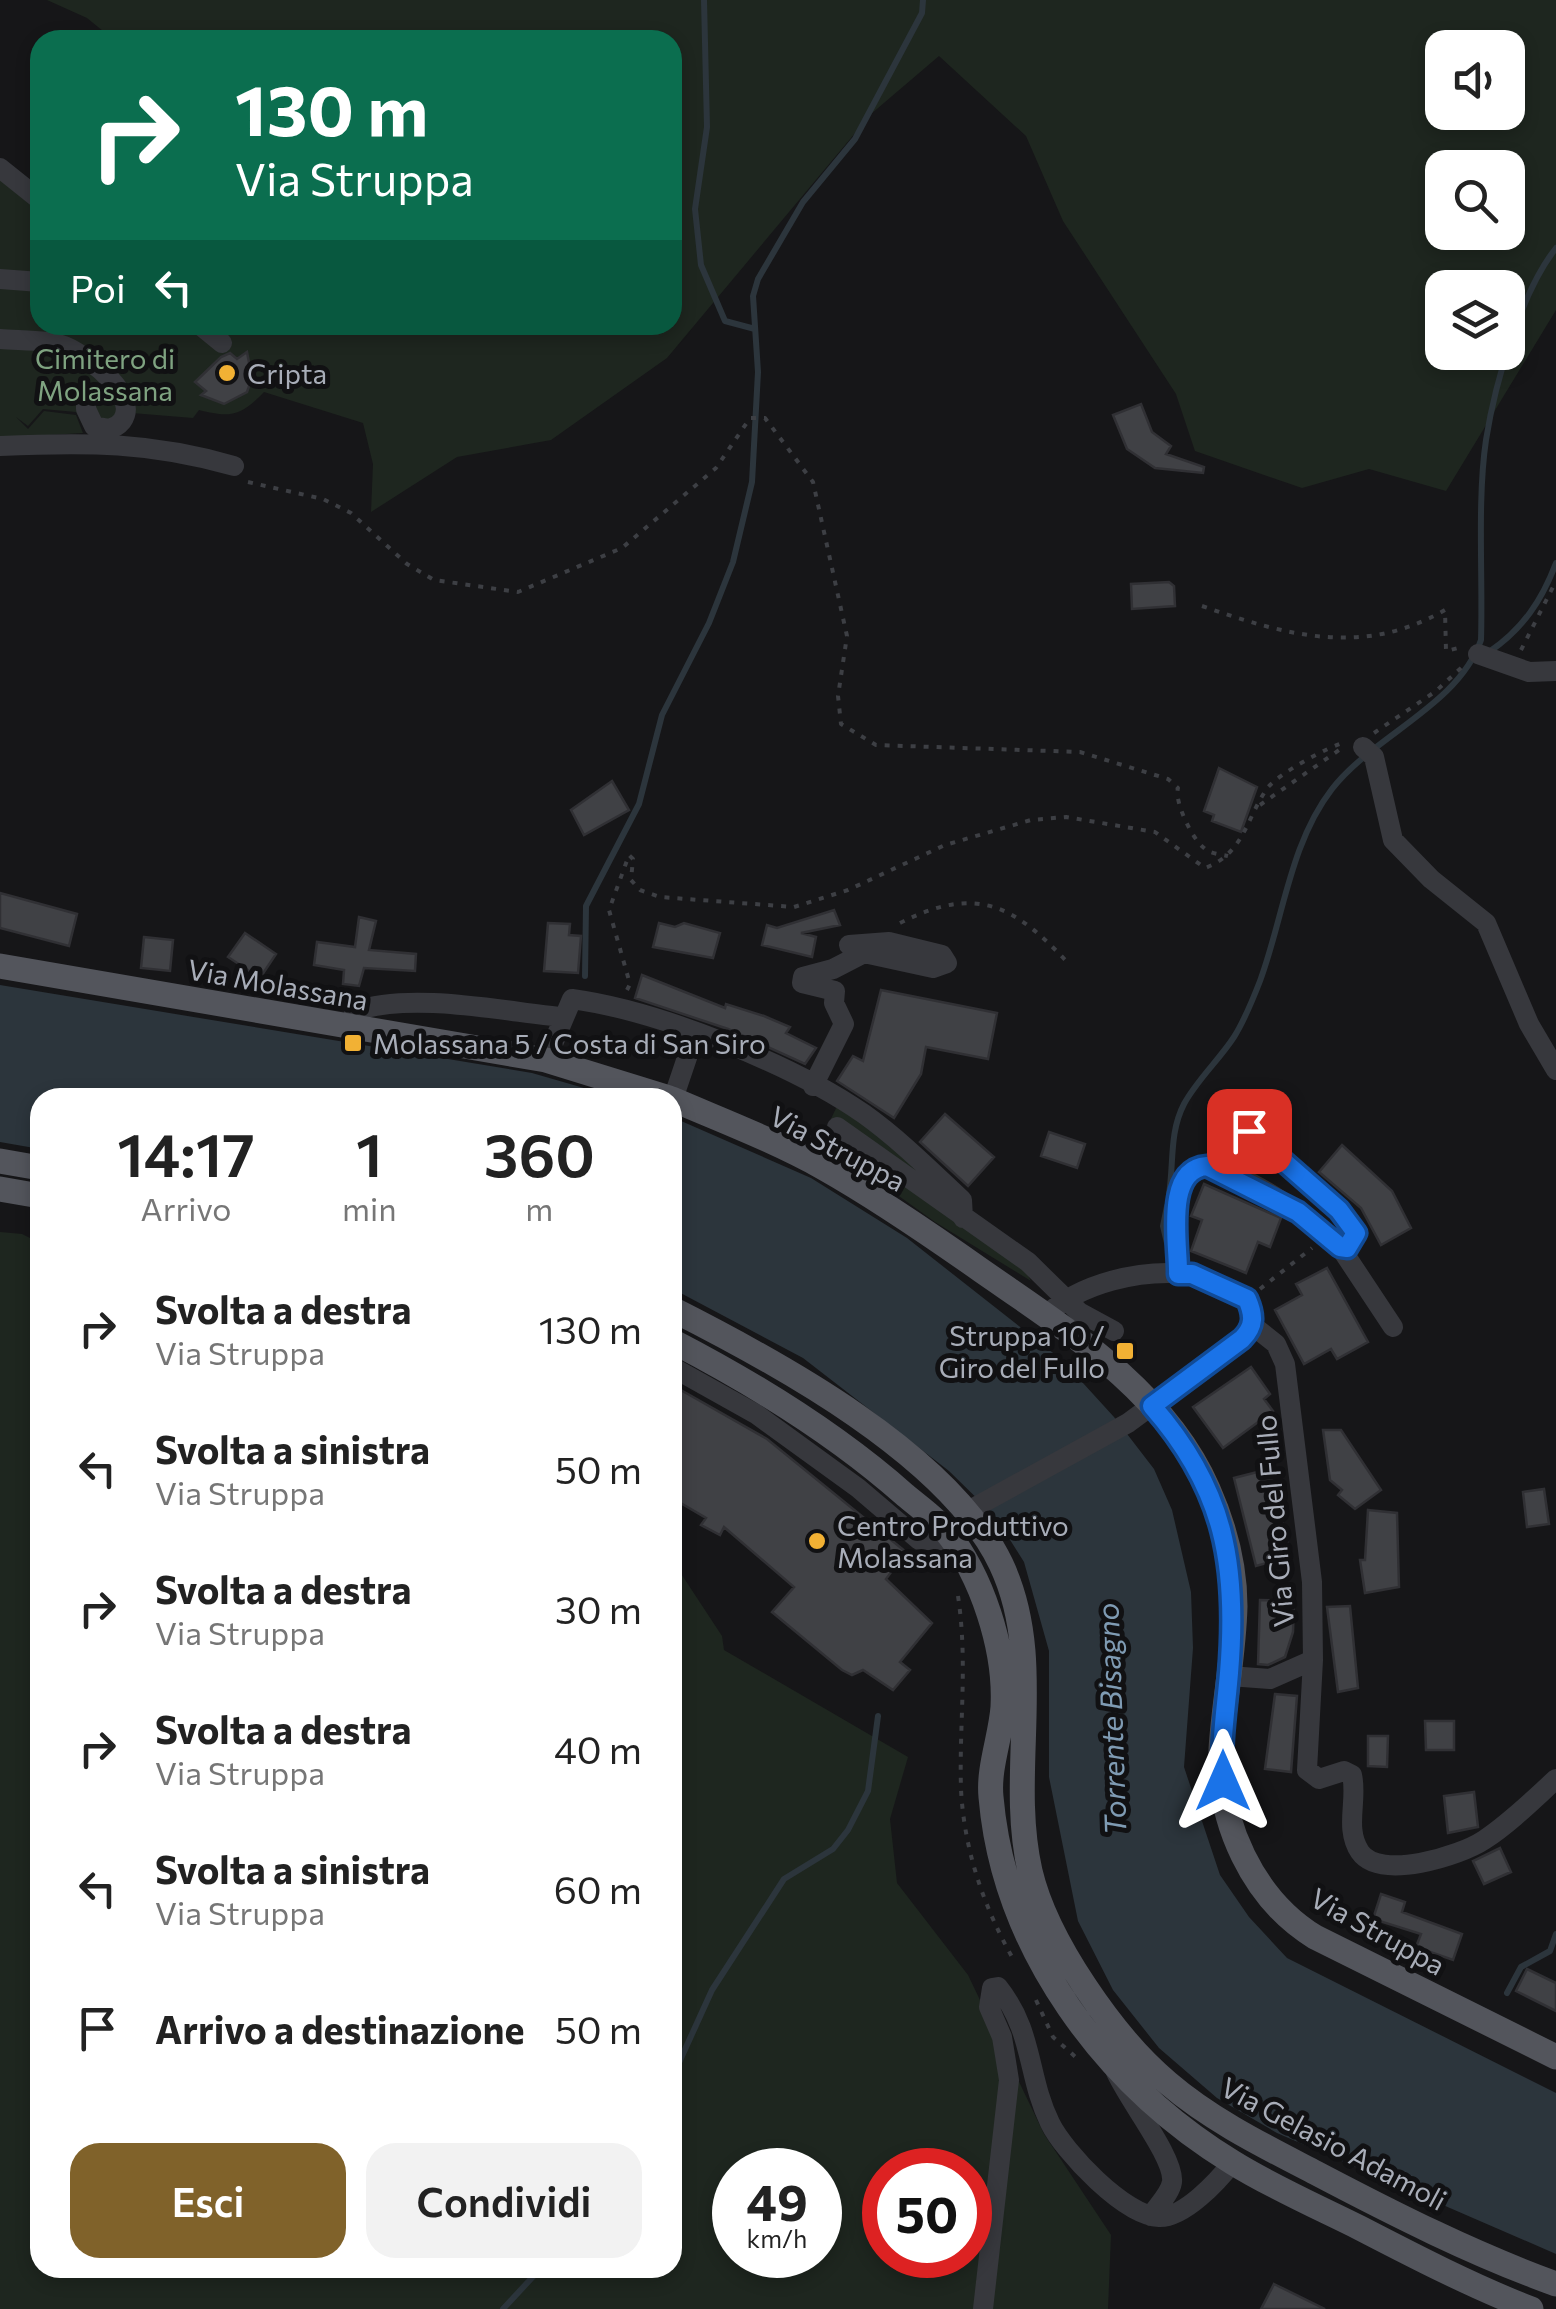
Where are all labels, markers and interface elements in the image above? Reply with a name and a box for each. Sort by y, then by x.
map controls [1425,30,1525,370]
button: sound [1425,30,1525,130]
text: 130 m [235,65,428,150]
icon: right [70,70,200,200]
text: Via Struppa [235,150,474,205]
button: search [1425,150,1525,250]
icon: left [146,260,201,315]
text: Poi [70,264,126,311]
button: layers [1425,270,1525,370]
park label: Cimitero di Molassana [35,341,175,407]
place label: Cripta [247,356,327,390]
marker: Cripta [216,362,238,384]
street label: Via Molassana [185,951,371,1017]
place label: Molassana 5 / Costa di San Siro [373,1026,766,1060]
marker: Molassana 5 / Costa di San Siro [342,1032,364,1054]
pin [1207,1089,1292,1174]
street label: Via Struppa [764,1098,912,1198]
icon: arrive [1222,1104,1277,1159]
text: 14:17 [117,1116,255,1189]
text: 1 [356,1116,383,1189]
text: 360 [484,1116,595,1189]
text: Arrivo [141,1188,231,1228]
text: min [342,1188,397,1228]
text: m [525,1188,553,1228]
text: Svolta a destra [155,1285,411,1332]
icon: right [70,1301,125,1356]
text: 130 m [539,1305,642,1352]
place label: Struppa 10 / Giro del Fullo [939,1318,1105,1384]
text: Via Struppa [155,1332,325,1372]
marker: Struppa 10 / Giro del Fullo [1114,1340,1136,1362]
street label: Via Giro del Fullo [1248,1414,1300,1628]
text: Svolta a sinistra [155,1425,430,1472]
icon: left [70,1441,125,1496]
text: 50 m [555,1445,642,1492]
text: Via Struppa [155,1472,325,1512]
place label: Centro Produttivo Molassana [837,1508,1069,1574]
marker: Centro Produttivo Molassana [806,1530,828,1552]
text: Svolta a destra [155,1565,411,1612]
icon: right [70,1581,125,1636]
text: 30 m [555,1585,642,1632]
water label: Torrente Bisagno [1087,1602,1133,1836]
text: Via Struppa [155,1612,325,1652]
text: Svolta a destra [155,1705,411,1752]
icon: right [70,1721,125,1776]
text: 40 m [554,1725,642,1772]
position arrow [1171,1729,1275,1833]
text: Via Struppa [155,1752,325,1792]
text: Svolta a sinistra [155,1845,430,1892]
icon: left [70,1861,125,1916]
text: 60 m [554,1865,642,1912]
street label: Via Struppa [1305,1880,1451,1982]
text: Via Struppa [155,1892,325,1932]
icon: arrive [70,2001,125,2056]
text: Arrivo a destinazione [155,2005,525,2052]
text: 50 m [555,2005,642,2052]
street label: Via Gelasio Adamoli [1215,2069,1453,2217]
button: Esci [70,2143,346,2258]
button: Condividi [366,2143,642,2258]
speed limit sign: 50 [862,2148,992,2278]
text: 49 [746,2170,808,2231]
text: km/h [747,2223,807,2253]

